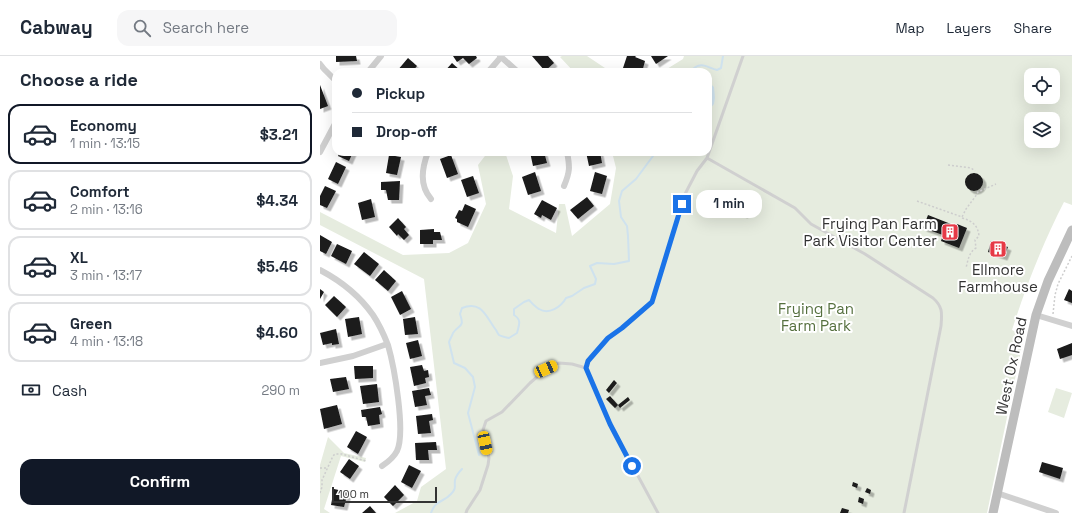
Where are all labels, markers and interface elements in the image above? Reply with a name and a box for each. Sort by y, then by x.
search box [117,10,397,46]
text: Cabway [20,15,93,40]
icon: search [131,17,153,39]
text: Search here [163,18,249,37]
text: Map [895,19,925,37]
text: Layers [947,19,991,37]
text: Share [1013,19,1052,37]
text: Choose a ride [20,68,138,91]
map controls [1024,68,1060,148]
button: locate [1024,68,1060,104]
text: Pickup [376,84,425,103]
button: layers [1024,112,1060,148]
icon: car [22,116,58,152]
text: Economy [70,116,137,135]
text: Drop-off [376,122,437,141]
text: $3.21 [260,125,298,144]
text: 1 min · 13:15 [70,135,140,152]
icon: car [22,182,58,218]
text: Comfort [70,182,130,201]
callout: 1 min [696,190,762,218]
text: $4.34 [256,191,298,210]
route end [673,195,691,213]
text: 1 min [713,195,745,212]
text: 2 min · 13:16 [70,201,143,218]
place label: Frying Pan Farm Park Visitor Center [804,214,937,250]
building icon: Frying Pan Farm Park Visitor Center [940,222,960,242]
building icon: Ellmore Farmhouse [988,239,1008,259]
icon: car [22,248,58,284]
text: XL [70,248,88,267]
text: $5.46 [257,257,298,276]
place label: Ellmore Farmhouse [958,260,1038,296]
text: 3 min · 13:17 [70,267,142,284]
park label: Frying Pan Farm Park [778,299,854,335]
icon: car [22,314,58,350]
text: Green [70,314,112,333]
street label: West Ox Road [991,315,1031,417]
text: $4.60 [256,323,298,342]
text: 4 min · 13:18 [70,333,143,350]
car [533,359,559,379]
icon: cash [20,379,42,401]
text: Cash [52,381,87,400]
text: 290 m [261,382,300,399]
car [477,430,493,456]
route start [623,457,641,475]
button: Confirm [20,459,300,505]
scale bar [332,485,437,504]
text: 100 m [338,487,369,501]

